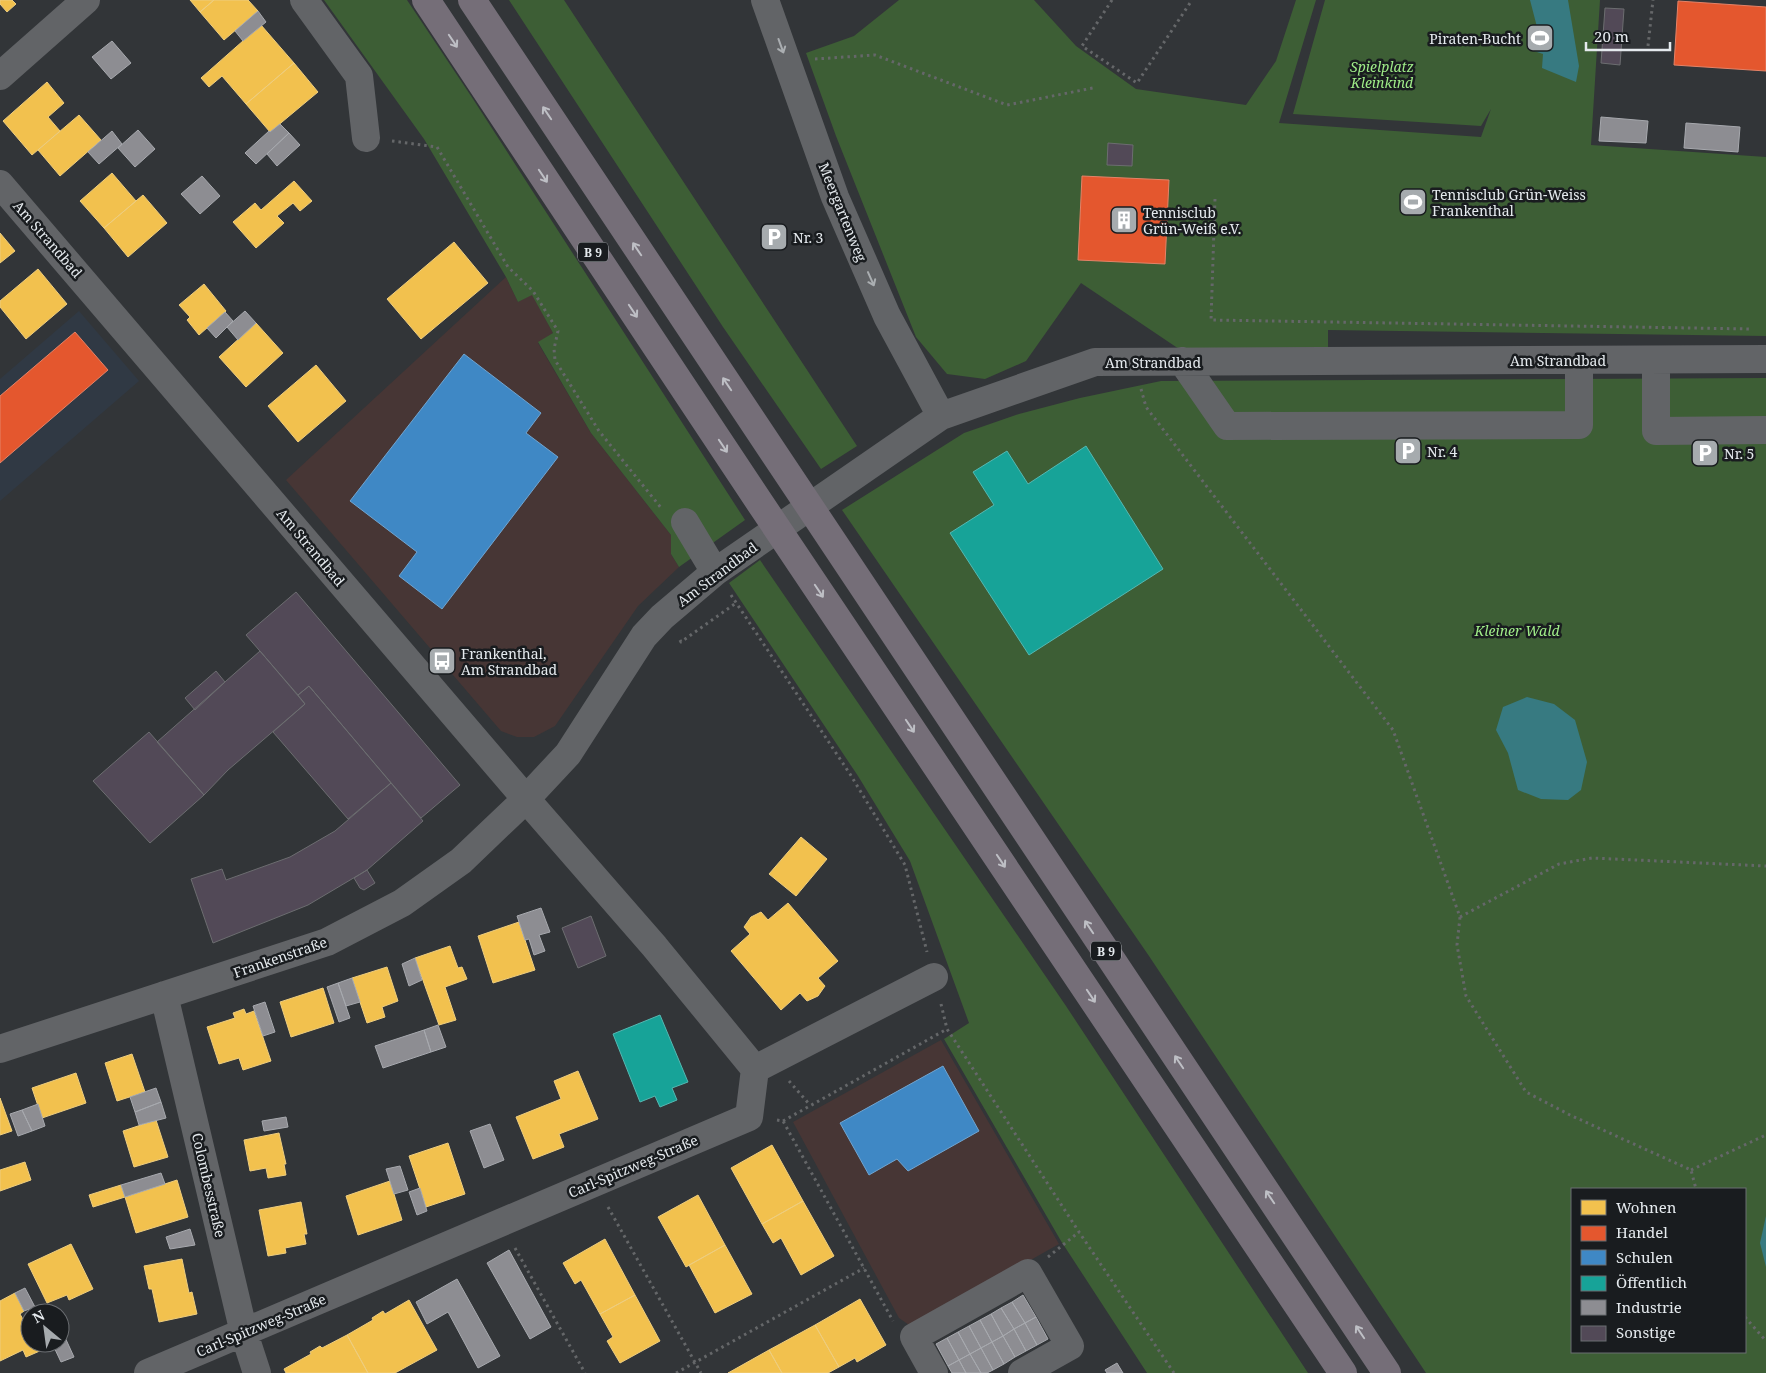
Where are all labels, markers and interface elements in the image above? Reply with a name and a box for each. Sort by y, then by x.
scale bar [1586,20,1670,52]
sports icon: Piraten-Bucht [1525,23,1555,53]
text: 20 m [1594,26,1629,46]
place label: Piraten-Bucht [1429,29,1521,48]
one-way arrow [448,33,458,47]
one-way arrow [777,38,786,53]
park label: Spielplatz Kleinkind [1350,57,1414,92]
one-way arrow [542,107,552,121]
street label: Meergartenweg [814,160,872,265]
one-way arrow [537,169,548,183]
place label: Tennisclub Grün-Weiss Frankenthal [1432,185,1586,220]
sports icon: Tennisclub Grün-Weiss Frankenthal [1398,187,1428,217]
street label: Am Strandbad [9,196,87,282]
place label: Tennisclub Grün-Weiß e.V. [1143,203,1241,238]
building icon: Tennisclub Grün-Weiß e.V. [1109,205,1139,235]
parking icon: Nr. 3 [759,222,789,252]
place label: Nr. 3 [793,228,824,247]
road number: B 9 [578,242,608,262]
one-way arrow [632,242,642,256]
one-way arrow [866,271,876,286]
one-way arrow [627,304,638,318]
street label: Am Strandbad [1510,351,1606,370]
street label: Am Strandbad [1105,353,1201,372]
one-way arrow [722,377,732,391]
parking icon: Nr. 4 [1393,436,1423,466]
parking icon: Nr. 5 [1690,438,1720,468]
one-way arrow [718,439,728,453]
place label: Nr. 4 [1427,442,1458,461]
place label: Nr. 5 [1724,444,1754,463]
street label: Am Strandbad [273,504,349,590]
street label: Am Strandbad [673,537,761,611]
one-way arrow [814,584,825,598]
park label: Kleiner Wald [1473,621,1560,640]
place label: Frankenthal, Am Strandbad [461,644,558,679]
bus stop icon: Frankenthal, Am Strandbad [427,646,457,676]
one-way arrow [905,719,915,733]
one-way arrow [996,854,1006,868]
one-way arrow [1084,920,1094,934]
street label: Frankenstraße [231,932,329,982]
road number: B 9 [1091,941,1121,960]
one-way arrow [1086,989,1096,1003]
one-way arrow [1174,1055,1185,1069]
street label: Carl-Spitzweg-Straße [565,1130,701,1202]
street label: Colombesstraße [188,1131,230,1239]
legend [1571,1188,1746,1353]
one-way arrow [1265,1191,1275,1205]
text: Wohnen [1616,1197,1677,1217]
text: Handel [1616,1222,1668,1242]
text: Schulen [1616,1247,1673,1267]
text: Öffentlich [1616,1272,1688,1292]
street label: Carl-Spitzweg-Straße [193,1289,329,1361]
text: Industrie [1616,1297,1682,1317]
north arrow [20,1303,70,1353]
text: N [29,1305,48,1327]
text: Sonstige [1616,1322,1675,1342]
one-way arrow [1355,1326,1365,1340]

